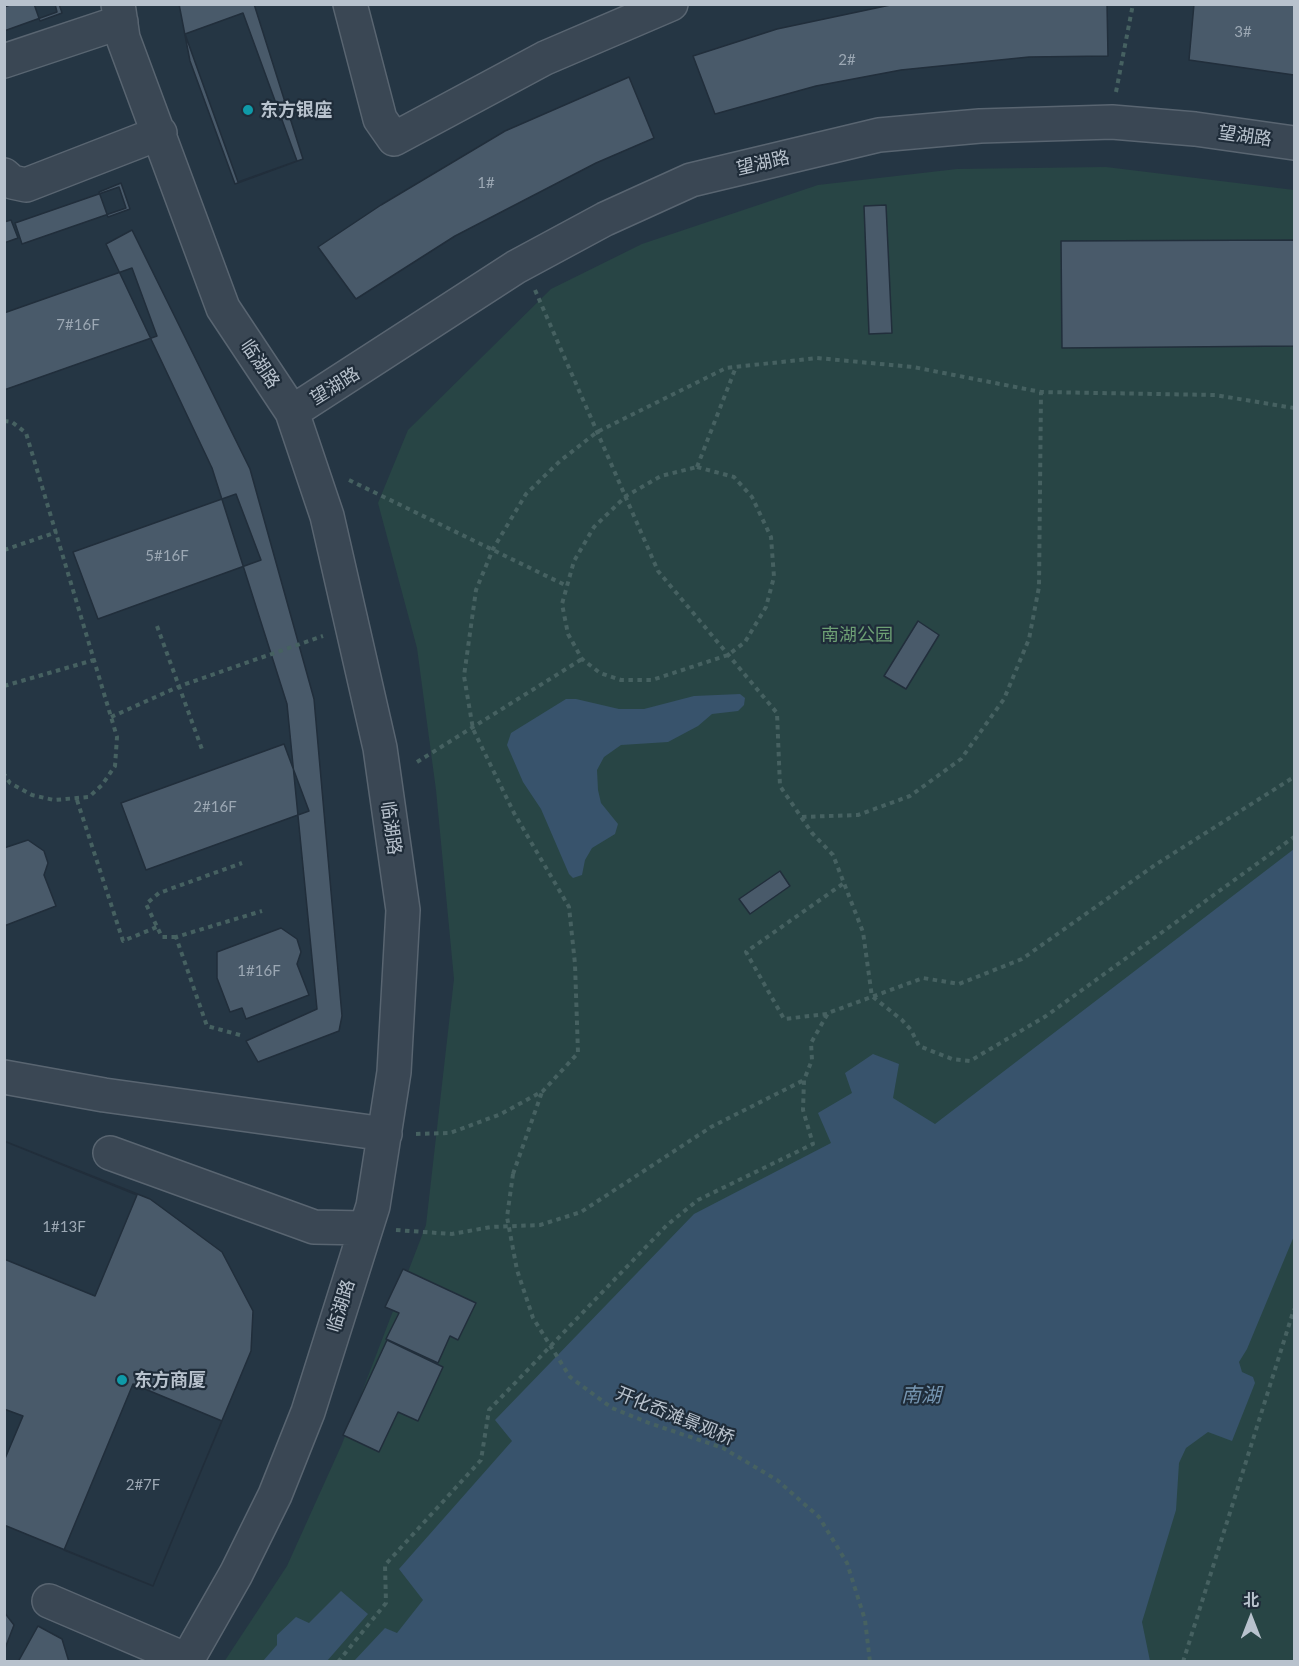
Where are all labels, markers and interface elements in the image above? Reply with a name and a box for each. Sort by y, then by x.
house number: 3# [1234,23,1252,41]
house number: 2# [838,51,856,69]
place label: 东方银座 [260,99,332,121]
marker: 东方银座 [241,103,255,117]
street label: 望湖路 [1217,122,1273,150]
street label: 望湖路 [734,146,792,180]
house number: 1# [477,174,495,192]
house number: 7#16F [56,316,100,334]
street label: 临湖路 [236,336,284,392]
street label: 望湖路 [306,363,364,409]
house number: 5#16F [145,547,189,565]
park label: 南湖公园 [821,624,893,646]
house number: 2#16F [193,798,237,816]
street label: 临湖路 [377,800,405,856]
house number: 1#16F [237,962,281,980]
house number: 1#13F [42,1218,86,1236]
street label: 临湖路 [323,1277,359,1335]
place label: 东方商厦 [134,1369,206,1391]
marker: 东方商厦 [115,1373,129,1387]
street label: 开化岙滩景观桥 [613,1382,737,1450]
water label: 南湖 [901,1384,941,1408]
house number: 2#7F [126,1476,160,1494]
north arrow [1221,1588,1281,1648]
text: 北 [1243,1590,1259,1609]

